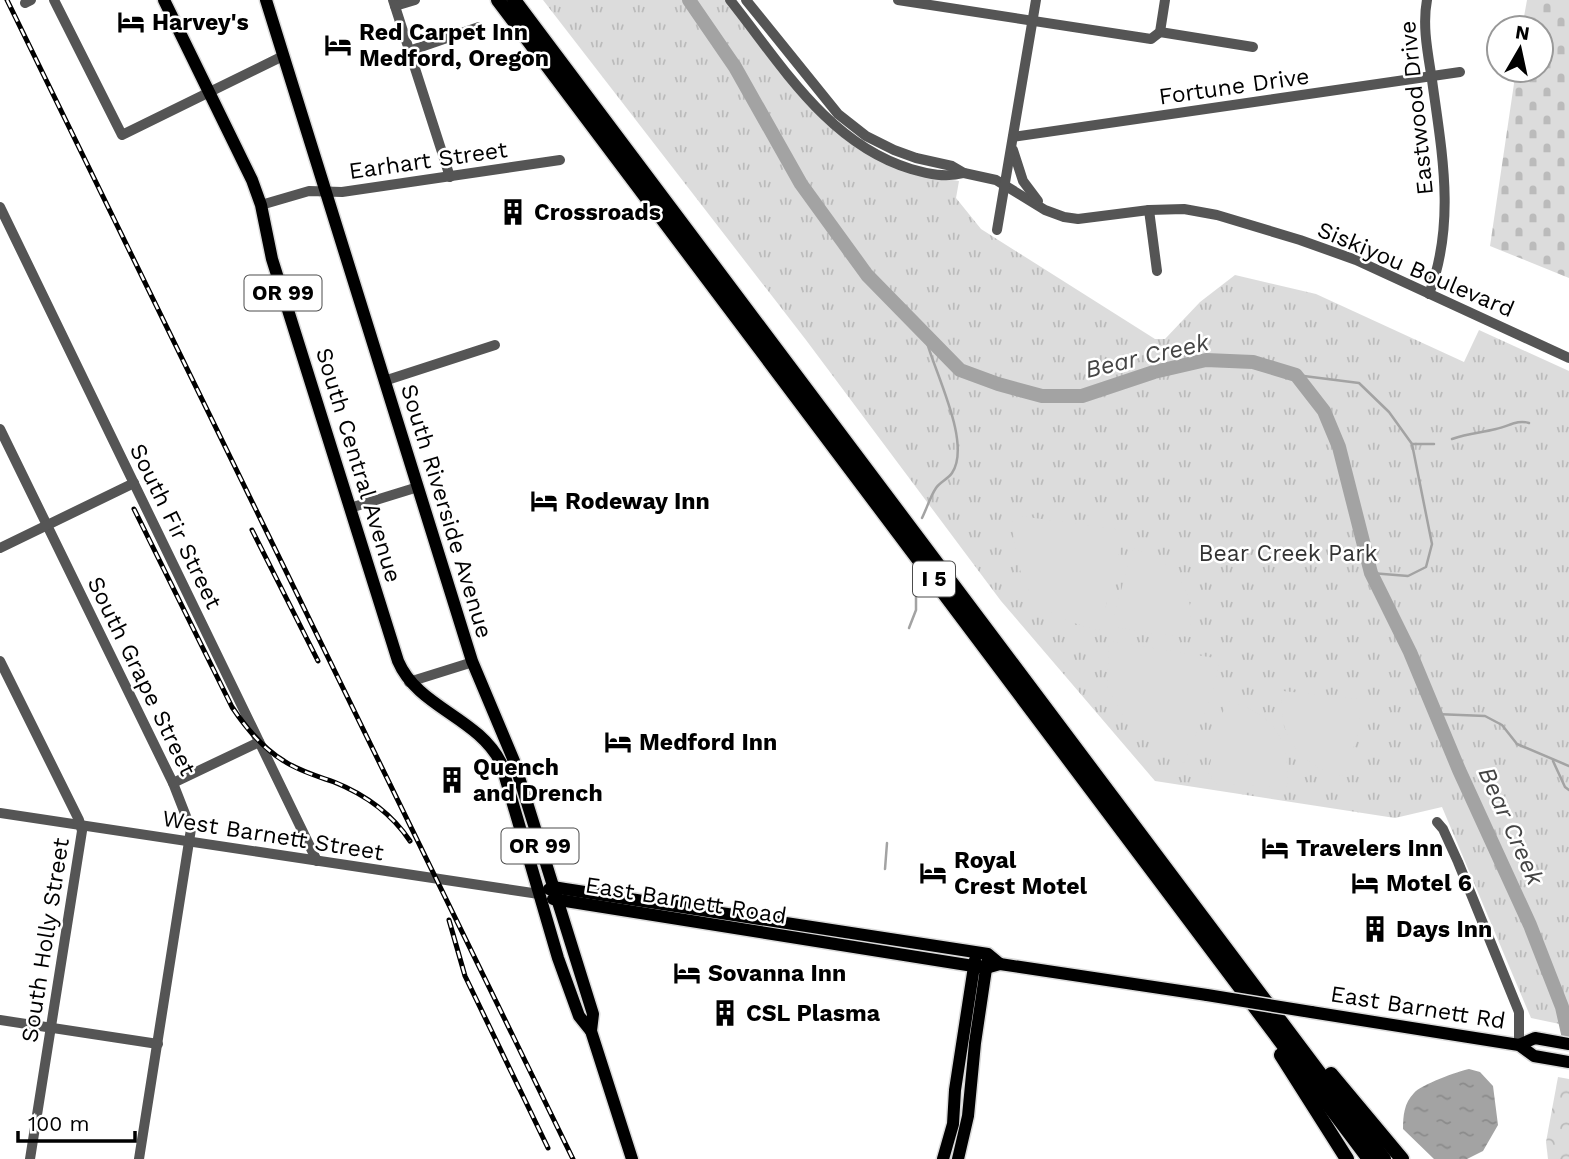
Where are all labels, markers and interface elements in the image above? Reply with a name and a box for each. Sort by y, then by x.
hotel icon: Harvey's [116,7,146,37]
place label: Harvey's [152,9,249,36]
north arrow [1485,14,1555,84]
place label: Red Carpet Inn Medford, Oregon [359,19,549,72]
street label: Eastwood Drive [1394,19,1439,197]
text: N [1514,20,1531,45]
hotel icon: Red Carpet Inn Medford, Oregon [323,30,353,60]
street label: Fortune Drive [1157,63,1311,110]
street label: Earhart Street [347,136,509,185]
building icon: Crossroads [498,197,528,227]
place label: Crossroads [534,199,661,226]
street label: Siskiyou Boulevard [1313,216,1518,323]
road number: OR 99 [244,276,322,310]
water label: Bear Creek [1082,328,1213,384]
street label: South Central Avenue [310,345,407,586]
street label: South Riverside Avenue [395,381,498,641]
street label: South Fir Street [124,439,227,614]
hotel icon: Rodeway Inn [529,486,559,516]
place label: Rodeway Inn [565,488,710,515]
park label: Bear Creek Park [1198,540,1378,567]
road number: I 5 [913,562,955,596]
street label: South Grape Street [82,572,202,780]
hotel icon: Medford Inn [603,727,633,757]
place label: Medford Inn [639,729,777,756]
place label: Quench and Drench [473,754,603,807]
water label: Bear Creek [1473,763,1550,890]
building icon: Quench and Drench [437,765,467,795]
street label: West Barnett Street [160,805,386,866]
road number: OR 99 [502,828,578,864]
hotel icon: Travelers Inn [1260,833,1290,863]
street label: South Holly Street [16,835,75,1044]
place label: Travelers Inn [1296,835,1443,862]
place label: Royal Crest Motel [954,847,1088,900]
hotel icon: Royal Crest Motel [918,858,948,888]
hotel icon: Motel 6 [1350,868,1380,898]
place label: Motel 6 [1386,870,1472,897]
street label: East Barnett Road [583,871,789,930]
building icon: Days Inn [1360,914,1390,944]
place label: Days Inn [1396,916,1492,943]
hotel icon: Sovanna Inn [672,958,702,988]
place label: Sovanna Inn [708,960,846,987]
street label: East Barnett Rd [1328,980,1507,1035]
building icon: CSL Plasma [710,998,740,1028]
place label: CSL Plasma [746,1000,881,1027]
scale bar [18,1100,135,1144]
text: 100 m [28,1111,90,1136]

